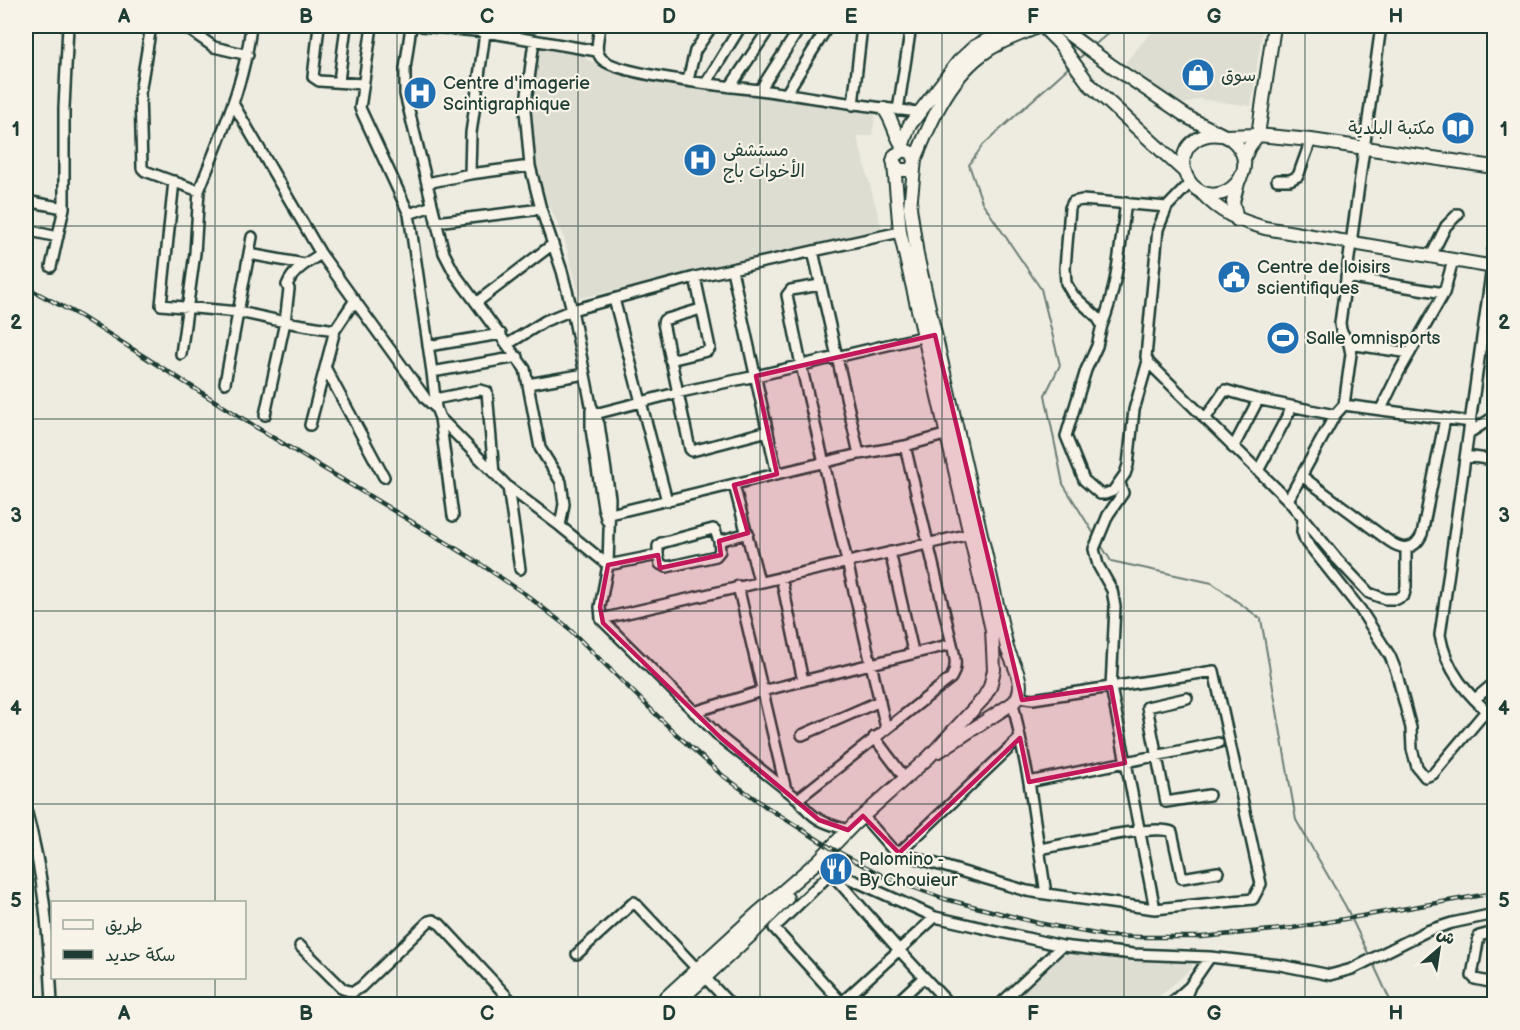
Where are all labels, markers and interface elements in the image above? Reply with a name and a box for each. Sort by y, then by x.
text: A [117,5,131,29]
text: B [299,5,313,29]
text: C [480,5,494,29]
text: D [662,5,676,29]
text: E [845,5,858,29]
text: F [1027,5,1039,29]
text: G [1207,5,1222,29]
text: H [1389,5,1403,29]
shop icon: سوق [1180,57,1216,93]
place label: سوق [1221,65,1256,86]
place label: Centre d'imagerie Scintigraphique [443,73,590,115]
hospital icon: Centre d'imagerie Scintigraphique [402,75,438,111]
library icon: مكتبة البلدية [1440,110,1476,146]
text: 1 [12,118,20,142]
place label: مكتبة البلدية [1348,118,1435,139]
text: 1 [1500,118,1508,142]
place label: مستشفى الأخوات باج [723,140,805,183]
hospital icon: مستشفى الأخوات باج [682,142,718,178]
place label: Centre de loisirs scientifiques [1257,257,1391,299]
public building icon: Centre de loisirs scientifiques [1216,259,1252,295]
text: 2 [10,311,22,335]
text: 2 [1498,311,1510,335]
sports icon: Salle omnisports [1265,320,1301,356]
place label: Salle omnisports [1306,328,1441,349]
text: 3 [10,504,22,528]
text: 3 [1498,504,1510,528]
text: 4 [10,697,22,721]
text: 4 [1498,697,1510,721]
place label: Palomino - By Chouieur [859,849,958,891]
restaurant icon: Palomino - By Chouieur [818,851,854,887]
text: 5 [10,889,22,913]
text: 5 [1498,889,1510,913]
legend [51,901,246,979]
text: طريق [105,915,143,936]
north arrow [1409,919,1469,979]
text: ش [1433,925,1458,950]
text: سكة حديد [105,945,176,966]
text: A [117,1002,131,1026]
text: B [299,1002,313,1026]
text: C [480,1002,494,1026]
text: D [662,1002,676,1026]
text: E [845,1002,858,1026]
text: F [1027,1002,1039,1026]
text: G [1207,1002,1222,1026]
text: H [1389,1002,1403,1026]

